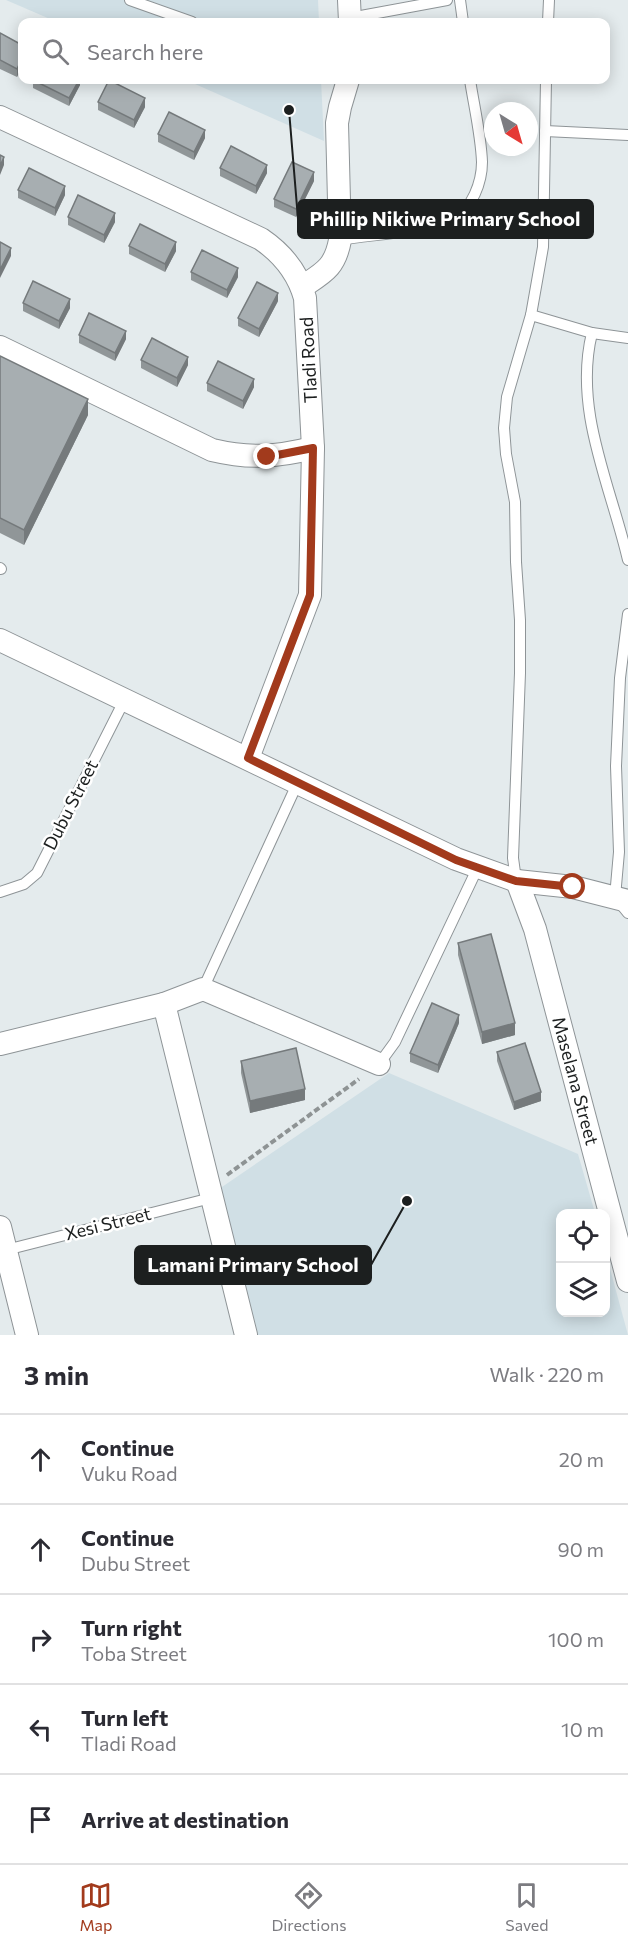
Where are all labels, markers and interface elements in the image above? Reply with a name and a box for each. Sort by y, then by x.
search box [18,18,610,84]
icon: search [39,35,72,68]
text: Search here [87,38,203,65]
north arrow [484,102,538,156]
callout: Phillip Nikiwe Primary School [298,200,593,238]
text: Phillip Nikiwe Primary School [310,206,580,230]
street label: Tladi Road [295,317,321,404]
route end [253,443,279,469]
street label: Dubu Street [38,756,102,853]
route start [559,873,585,899]
street label: Maselana Street [548,1014,604,1147]
street label: Xesi Street [62,1202,153,1244]
map controls [556,1209,610,1317]
button: locate [556,1209,610,1263]
callout: Lamani Primary School [135,1246,371,1284]
text: Lamani Primary School [147,1252,359,1276]
button: layers [556,1263,610,1317]
text: 3 min [24,1359,89,1390]
text: Walk · 220 m [489,1362,604,1386]
text: Continue [81,1434,174,1461]
icon: ahead [24,1443,57,1476]
text: 20 m [559,1447,604,1471]
text: Vuku Road [81,1461,177,1485]
text: Continue [81,1524,174,1551]
icon: ahead [24,1533,57,1566]
text: 90 m [558,1537,604,1561]
text: Dubu Street [81,1551,190,1575]
text: Turn right [81,1614,182,1641]
icon: right [24,1623,57,1656]
text: 100 m [548,1627,604,1651]
text: Toba Street [81,1641,187,1665]
text: Turn left [81,1704,168,1731]
icon: left [24,1713,57,1746]
text: 10 m [561,1717,604,1741]
text: Tladi Road [81,1731,177,1755]
icon: arrive [24,1803,57,1836]
text: Arrive at destination [81,1806,289,1833]
tab: Map [79,1879,112,1934]
tab: Directions [271,1879,346,1934]
tab: Saved [505,1879,549,1934]

